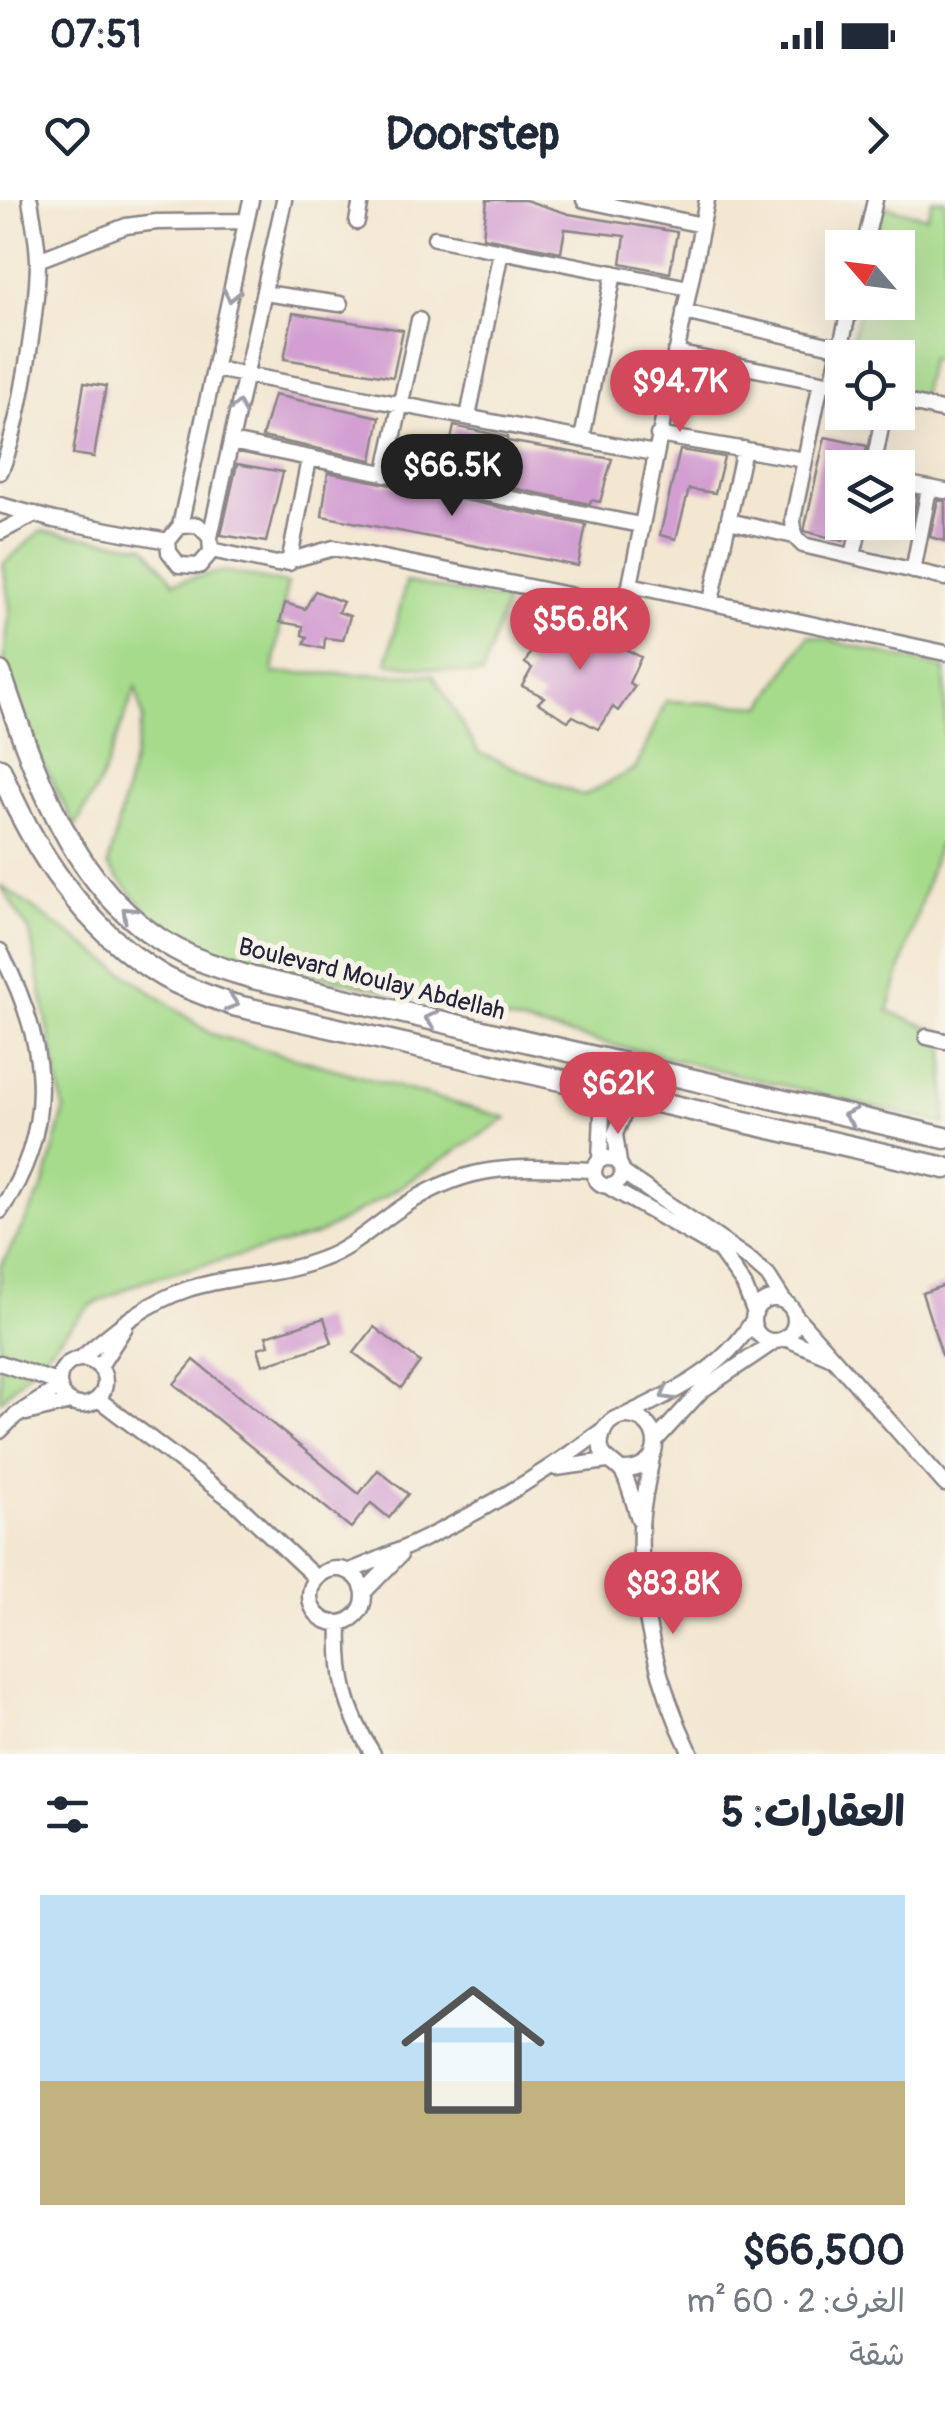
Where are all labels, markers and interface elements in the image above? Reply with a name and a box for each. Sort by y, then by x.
text: 07:51 [50,11,142,59]
text: Doorstep [385,107,560,163]
icon: heart [40,108,95,163]
icon: forward [850,108,905,163]
north arrow [825,230,915,320]
map controls [825,230,915,540]
one-way arrow [221,286,242,303]
button: locate [825,340,915,430]
pin: $94.7K [599,350,761,435]
text: $94.7K [632,362,728,402]
one-way arrow [227,400,248,417]
pin: $66.5K [371,434,533,519]
text: $66.5K [403,446,501,486]
button: layers [825,450,915,540]
pin: $56.8K [499,588,661,673]
text: $56.8K [532,600,628,640]
one-way arrow [122,907,140,925]
street label: Boulevard Moulay Abdellah [235,931,508,1028]
one-way arrow [222,991,239,1012]
one-way arrow [423,1010,440,1031]
pin: $62K [559,1052,677,1137]
text: $62K [581,1064,655,1104]
one-way arrow [842,1106,859,1127]
one-way arrow [660,1382,678,1401]
pin: $83.8K [592,1552,754,1637]
text: $83.8K [626,1564,720,1604]
icon: filters [40,1787,95,1842]
text: العقارات: 5 [721,1787,905,1839]
icon: home [383,1960,563,2140]
text: $66,500 [743,2225,905,2277]
text: الغرف: 2 · 60 m² [687,2282,905,2322]
text: شقة [849,2335,905,2375]

